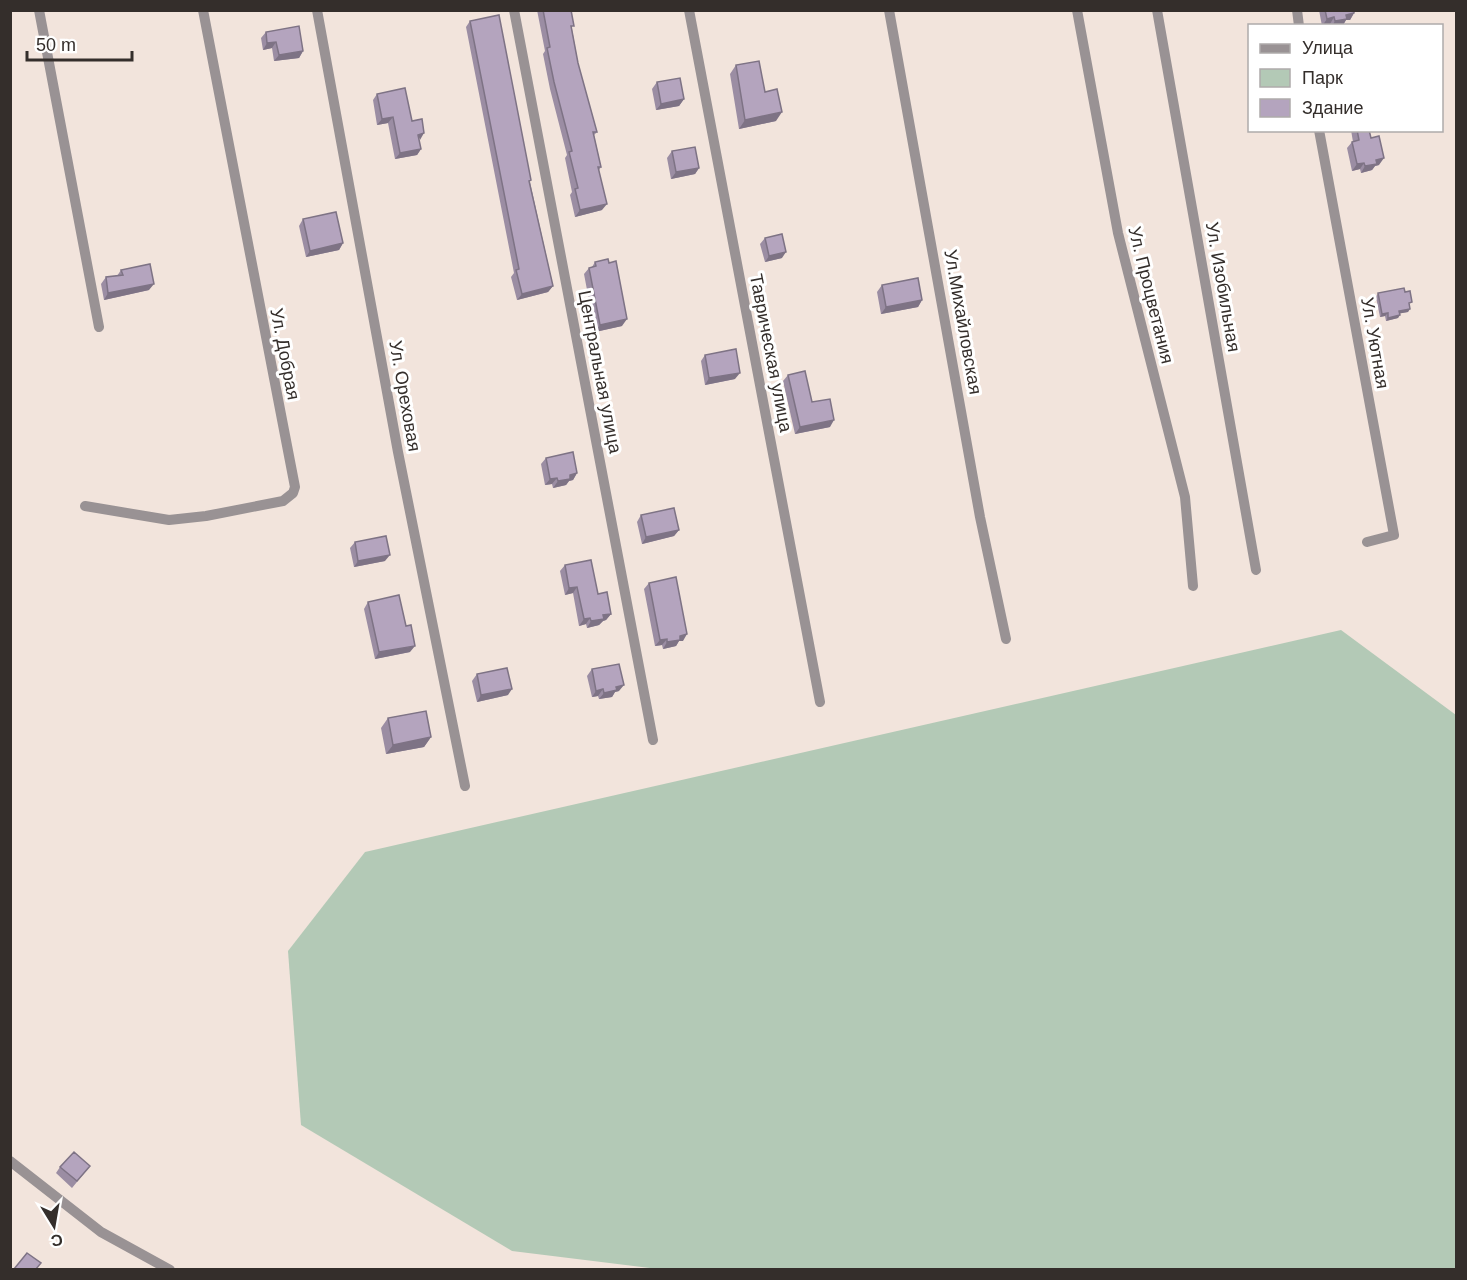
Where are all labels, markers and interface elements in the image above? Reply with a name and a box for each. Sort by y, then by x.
scale bar [27,24,132,62]
legend [1248,24,1443,132]
text: 50 m [36,35,76,55]
text: Улица [1302,38,1354,58]
text: Парк [1302,68,1343,88]
text: Здание [1302,98,1363,118]
street label: Ул. Изобильная [1202,220,1244,354]
street label: Ул. Процветания [1124,224,1178,366]
street label: Ул.Михайловская [940,248,986,396]
street label: Таврическая улица [746,272,796,435]
street label: Центральная улица [574,289,626,456]
street label: Ул. Уютная [1357,296,1393,390]
street label: Ул. Добрая [266,306,304,402]
street label: Ул. Ореховая [385,339,425,453]
north arrow [24,1196,84,1256]
text: С [49,1231,64,1250]

